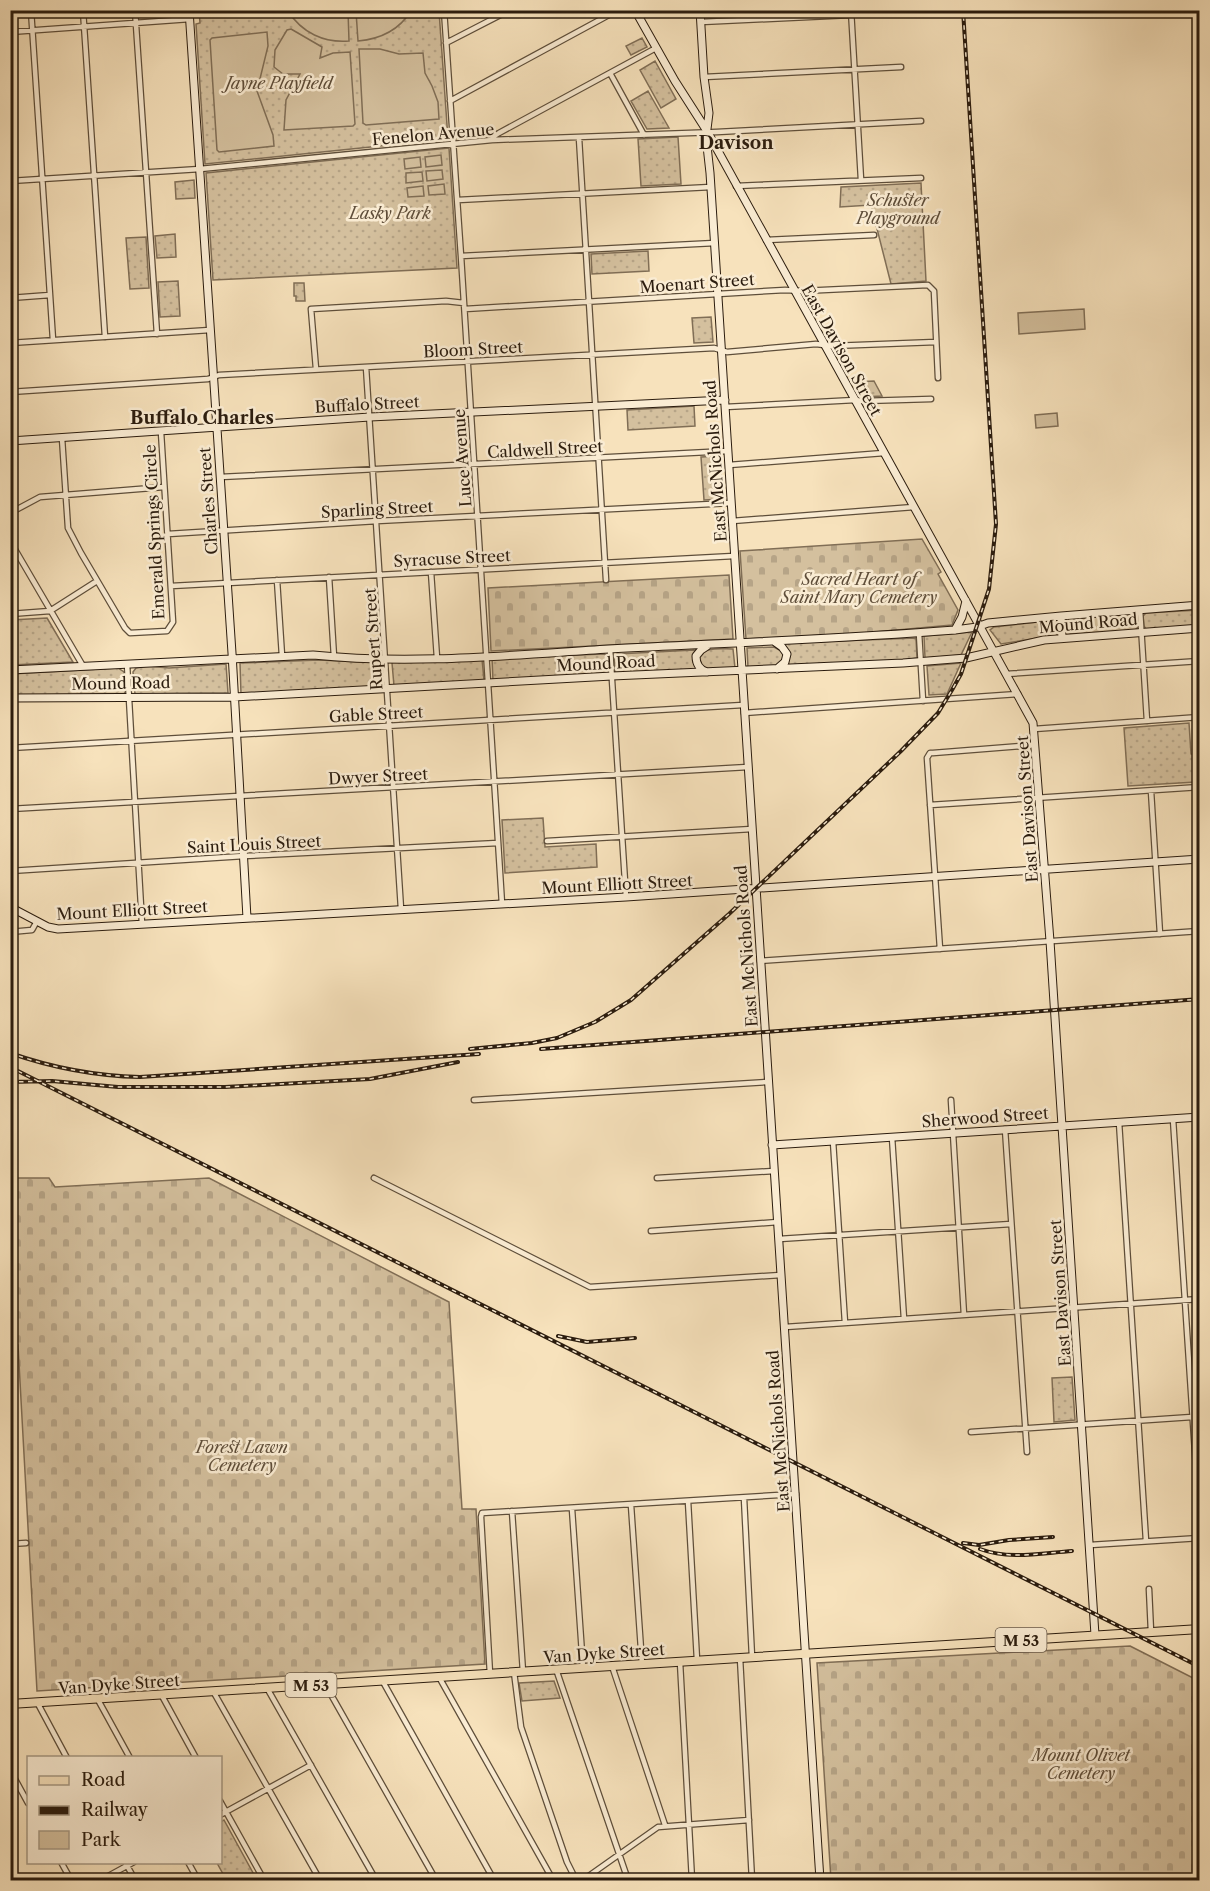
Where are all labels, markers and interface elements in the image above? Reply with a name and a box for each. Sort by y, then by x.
park label: Jayne Playfield [220,73,334,93]
street label: Fenelon Avenue [371,119,495,149]
district label: Davison [698,132,774,154]
park label: Schuster Playground [854,190,941,228]
park label: Lasky Park [347,203,431,223]
street label: Moenart Street [639,269,755,297]
street label: East Davison Street [798,281,887,420]
street label: Bloom Street [423,336,524,362]
street label: East McNichols Road [699,379,731,543]
street label: Buffalo Street [314,391,420,417]
district label: Buffalo Charles [130,407,274,429]
street label: Luce Avenue [449,408,475,508]
street label: Caldwell Street [487,436,604,462]
street label: Emerald Springs Circle [139,444,169,620]
street label: Charles Street [194,446,222,555]
street label: Sparling Street [320,496,434,522]
street label: Syracuse Street [393,545,511,571]
park label: Sacred Heart of Saint Mary Cemetery [780,569,937,607]
street label: Rupert Street [359,587,387,691]
street label: Mound Road [1038,609,1138,637]
street label: Mound Road [556,650,656,676]
street label: Mound Road [71,672,171,694]
street label: Gable Street [328,702,424,726]
street label: East Davison Street [1012,735,1042,883]
street label: Dwyer Street [328,763,429,789]
street label: Saint Louis Street [186,830,322,858]
street label: East McNichols Road [730,864,762,1028]
street label: Mount Elliott Street [541,870,694,898]
street label: Mount Elliott Street [56,896,209,924]
street label: Sherwood Street [921,1103,1049,1131]
street label: East Davison Street [1045,1219,1075,1367]
street label: East McNichols Road [762,1349,794,1513]
park label: Forest Lawn Cemetery [194,1437,288,1475]
road number: M 53 [996,1628,1046,1652]
street label: Van Dyke Street [542,1639,666,1667]
street label: Van Dyke Street [57,1670,181,1698]
road number: M 53 [286,1673,336,1697]
park label: Mount Olivet Cemetery [1030,1745,1131,1783]
legend [27,1756,222,1864]
text: Road [81,1769,126,1791]
text: Railway [81,1799,149,1821]
text: Park [81,1829,122,1851]

